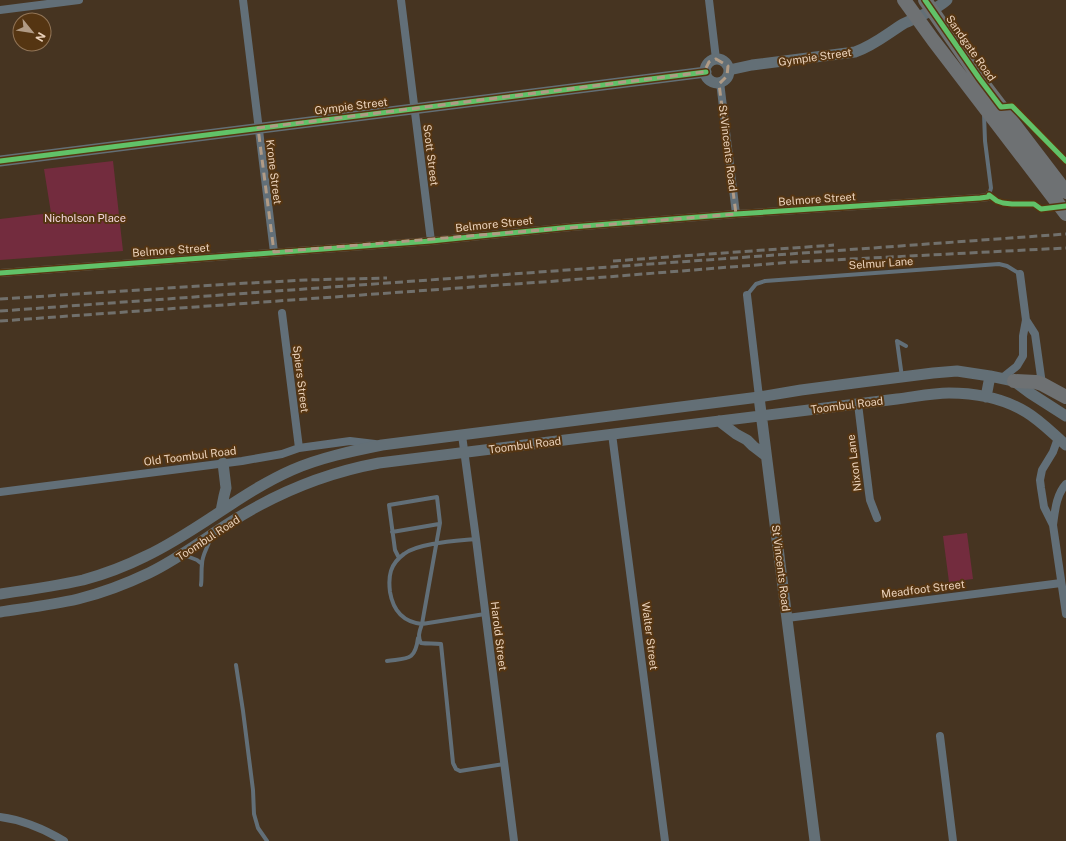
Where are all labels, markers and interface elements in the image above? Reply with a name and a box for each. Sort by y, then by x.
north arrow [12,12,52,52]
street label: Sandgate Road [944,13,998,83]
text: N [33,30,48,44]
street label: Gympie Street [778,46,852,68]
street label: Gympie Street [314,96,388,116]
street label: St Vincents Road [717,104,739,192]
street label: Scott Street [421,123,441,187]
street label: Krone Street [264,139,284,205]
street label: Belmore Street [778,190,856,208]
park label: Nicholson Place [44,212,126,224]
street label: Belmore Street [455,214,533,234]
street label: Belmore Street [132,241,210,259]
street label: Selmur Lane [848,255,914,271]
street label: Spiers Street [291,345,311,413]
street label: Toombul Road [810,395,884,415]
street label: Nixon Lane [845,434,863,492]
street label: Toombul Road [488,435,562,455]
street label: Old Toombul Road [143,444,237,468]
street label: Toombul Road [174,513,242,563]
street label: St Vincents Road [770,524,792,612]
street label: Meadfoot Street [881,578,965,600]
street label: Harold Street [489,601,509,671]
street label: Walter Street [640,601,660,671]

